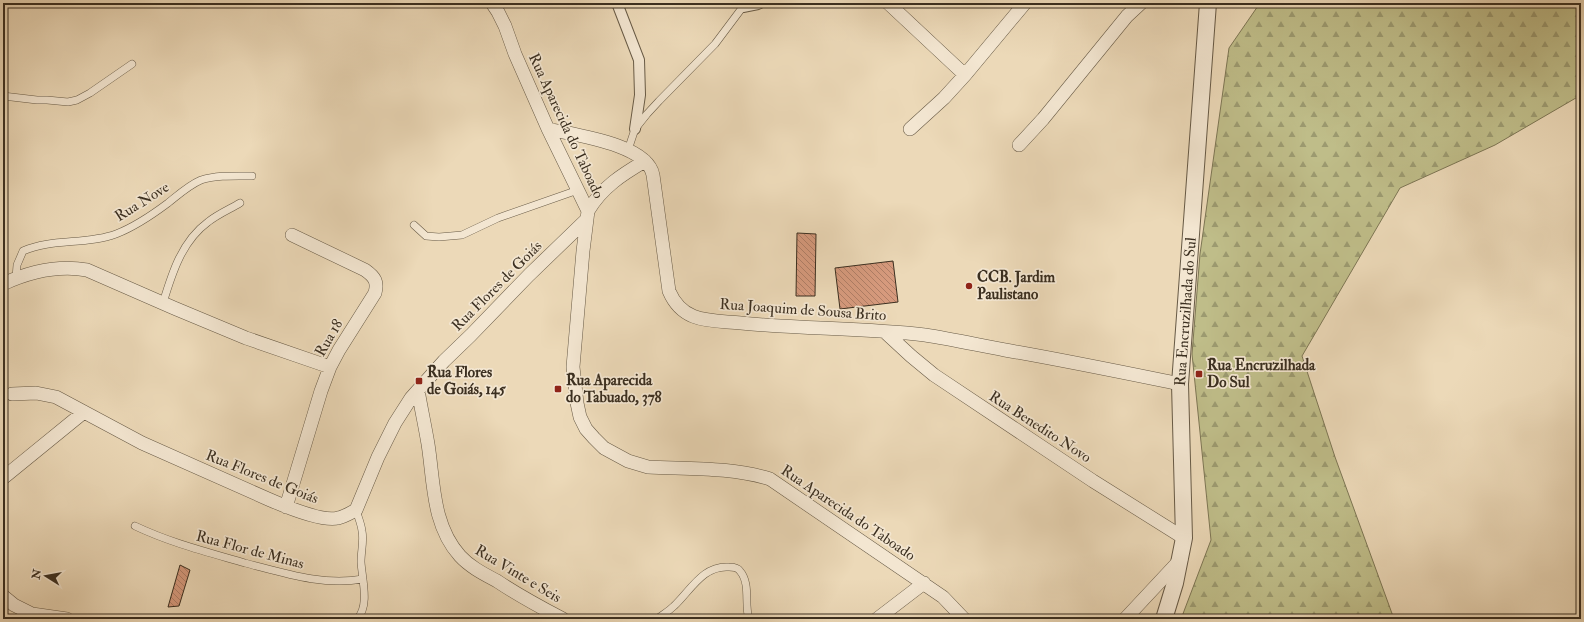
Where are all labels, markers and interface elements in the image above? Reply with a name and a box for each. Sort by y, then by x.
street label: Rua Aparecida do Taboado [523,50,608,202]
street label: Rua Nove [111,178,173,226]
street label: Rua Flores de Goiás [448,237,546,335]
street label: Rua Encruzilhada do Sul [1170,237,1200,387]
place label: CCB. Jardim Paulistano [977,268,1056,304]
marker: CCB. Jardim Paulistano [964,281,974,291]
street label: Rua Joaquim de Sousa Brito [719,295,887,326]
street label: Rua 18 [311,316,347,360]
place label: Rua Encruzilhada Do Sul [1207,356,1316,392]
place label: Rua Flores de Goiás, 145 [427,363,506,399]
marker: Rua Encruzilhada Do Sul [1194,369,1204,379]
place label: Rua Aparecida do Tabuado, 378 [566,371,662,407]
marker: Rua Flores de Goiás, 145 [414,376,424,386]
marker: Rua Aparecida do Tabuado, 378 [553,384,563,394]
street label: Rua Benedito Novo [985,387,1095,467]
street label: Rua Flores de Goiás [203,446,321,508]
street label: Rua Aparecida do Taboado [777,461,919,566]
street label: Rua Flor de Minas [194,526,306,574]
street label: Rua Vinte e Seis [471,541,565,607]
north arrow [26,556,66,596]
text: N [29,567,44,581]

